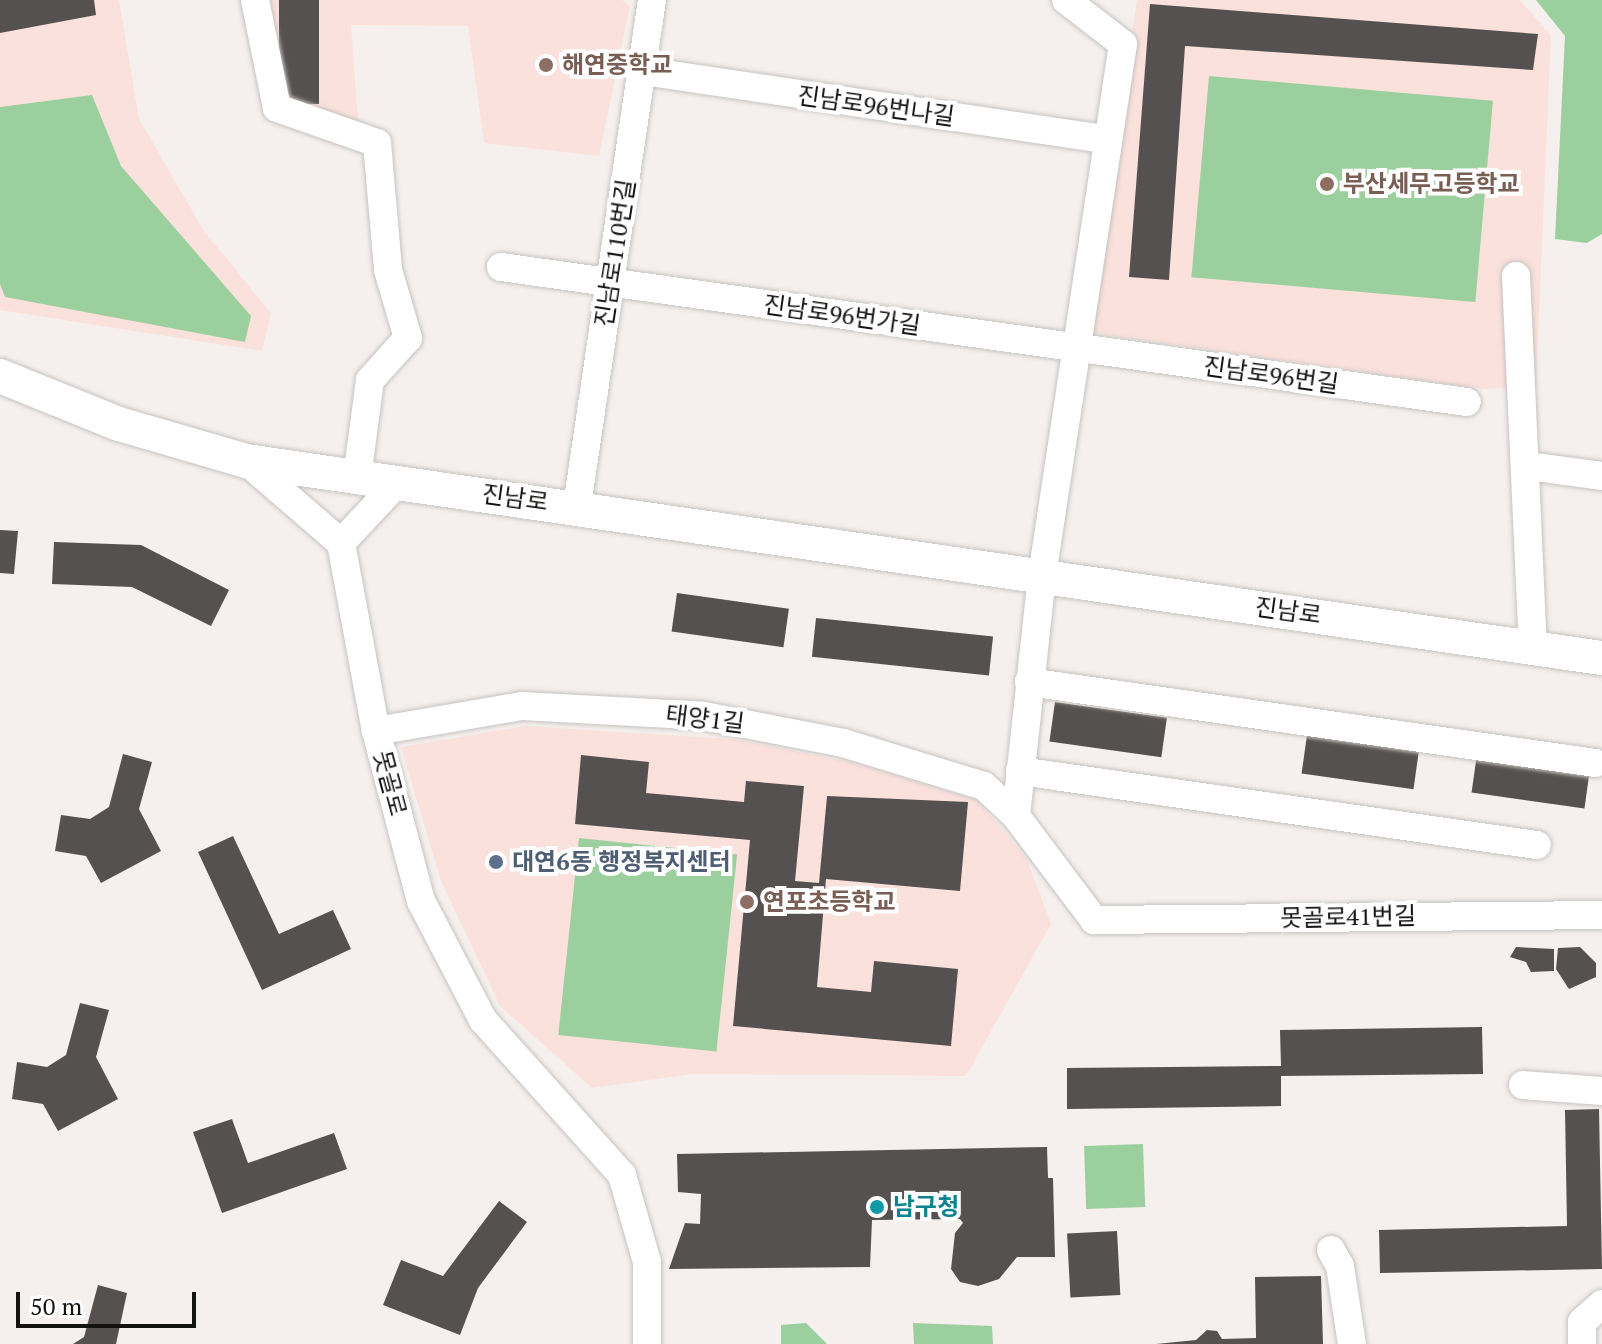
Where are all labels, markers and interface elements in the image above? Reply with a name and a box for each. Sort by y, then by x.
place label: 해연중학교 [562,51,672,79]
marker: 해연중학교 [537,56,555,74]
street label: 진남로96번나길 [796,81,956,131]
place label: 부산세무고등학교 [1343,170,1520,198]
marker: 부산세무고등학교 [1318,175,1336,193]
street label: 진남로110번길 [589,177,641,329]
street label: 진남로96번가길 [762,290,922,340]
street label: 진남로96번길 [1202,351,1340,399]
street label: 진남로 [480,479,550,517]
street label: 진남로 [1253,592,1323,630]
street label: 태양1길 [664,700,746,738]
street label: 못골로 [368,747,412,819]
place label: 대연6동 행정복지센터 [512,848,731,876]
marker: 대연6동 행정복지센터 [487,853,505,871]
place label: 연포초등학교 [763,888,895,916]
marker: 연포초등학교 [738,893,756,911]
street label: 못골로41번길 [1280,901,1416,933]
place label: 남구청 [893,1193,959,1221]
marker: 남구청 [868,1198,886,1216]
scale bar [20,1276,200,1326]
text: 50 m [30,1290,82,1322]

